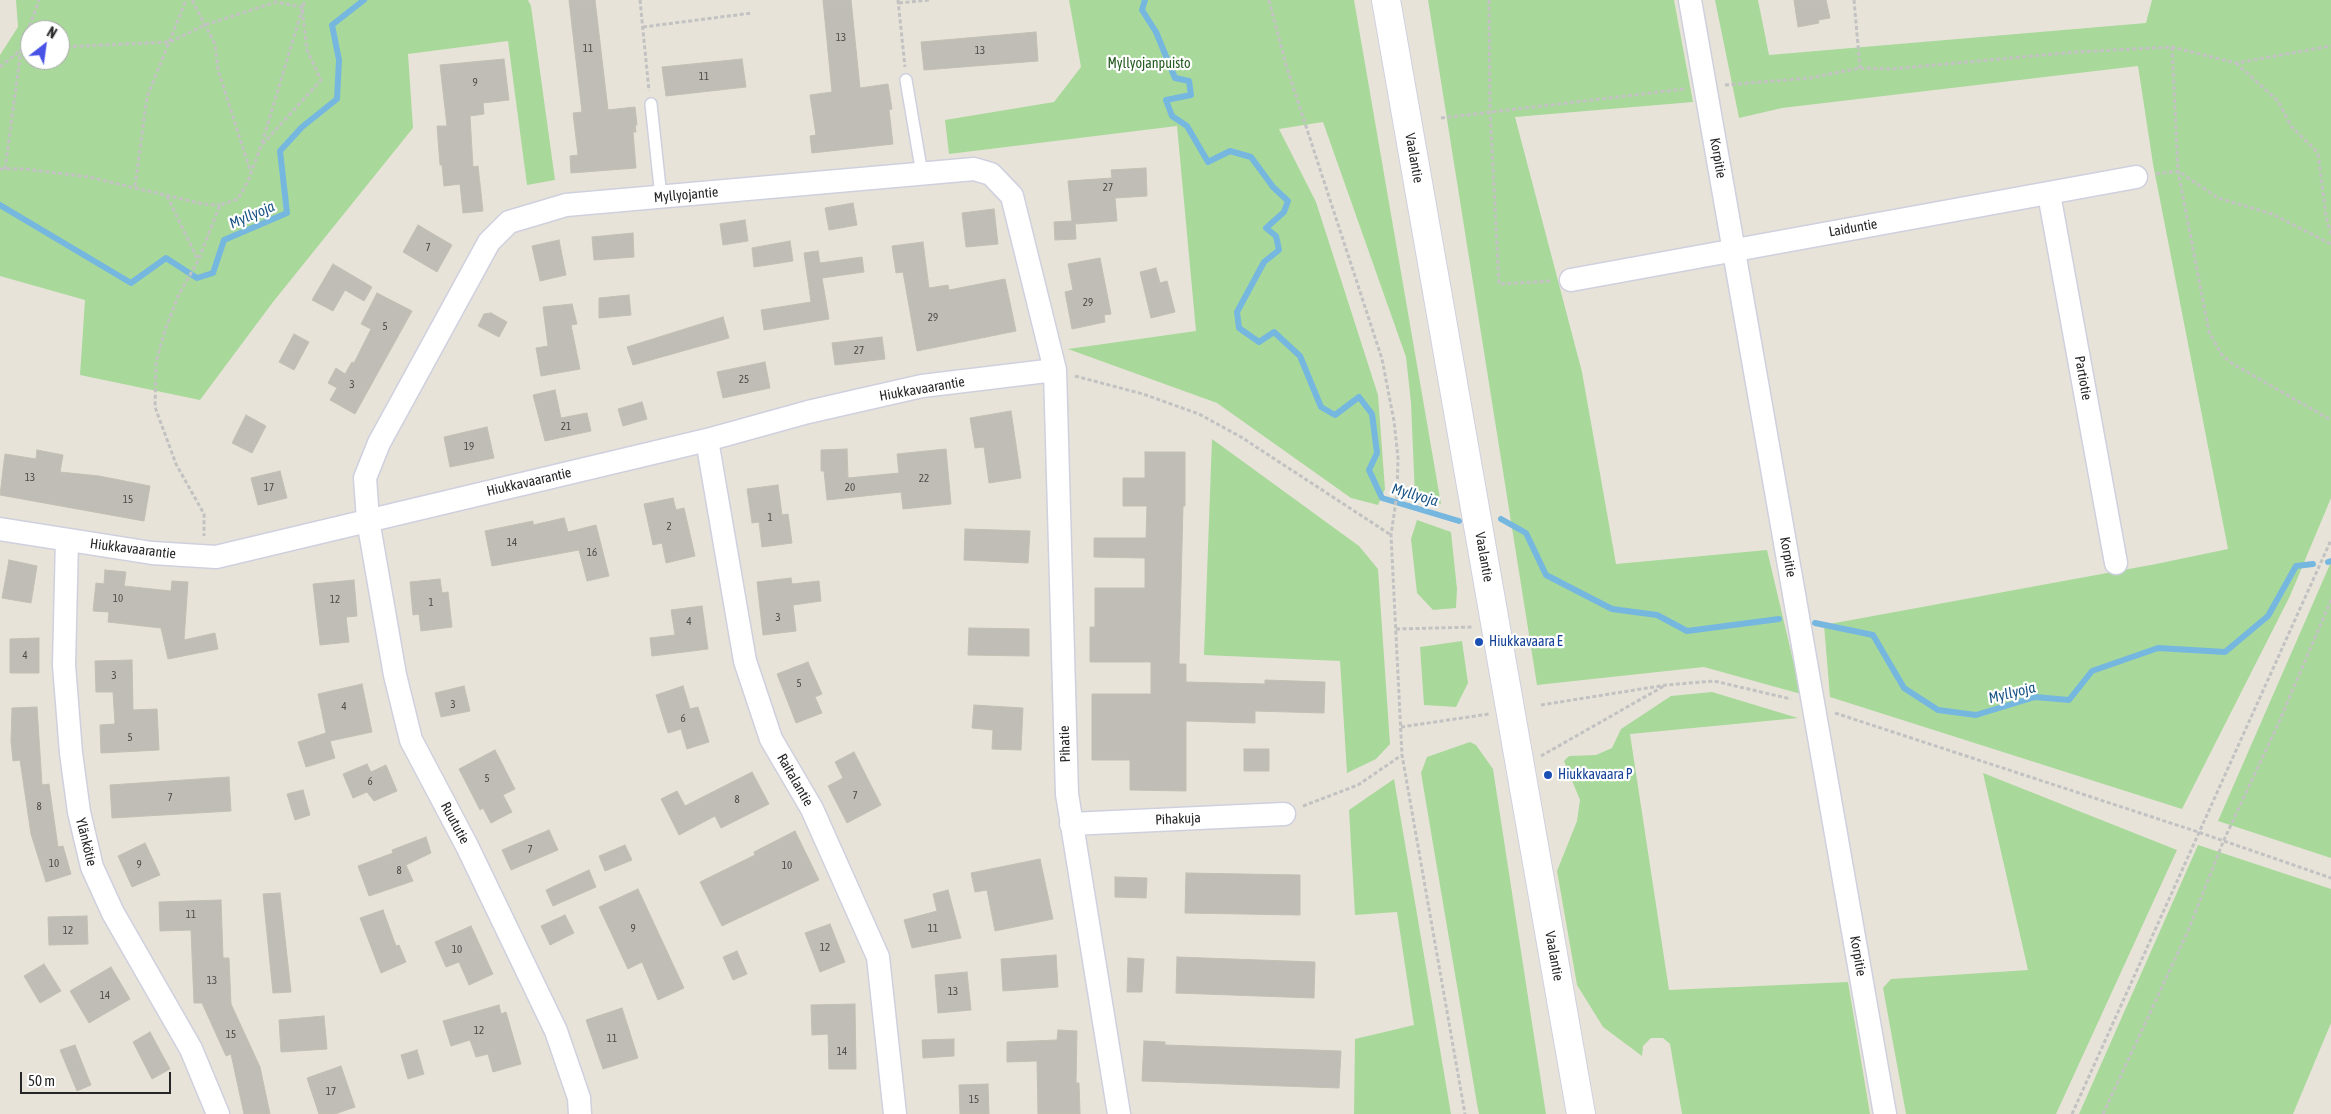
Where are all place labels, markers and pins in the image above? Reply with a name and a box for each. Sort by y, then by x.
place label: Hiukkavaara E [1489,634,1563,650]
marker: Hiukkavaara E [1473,636,1485,648]
place label: Hiukkavaara P [1558,767,1633,783]
marker: Hiukkavaara P [1542,769,1554,781]

